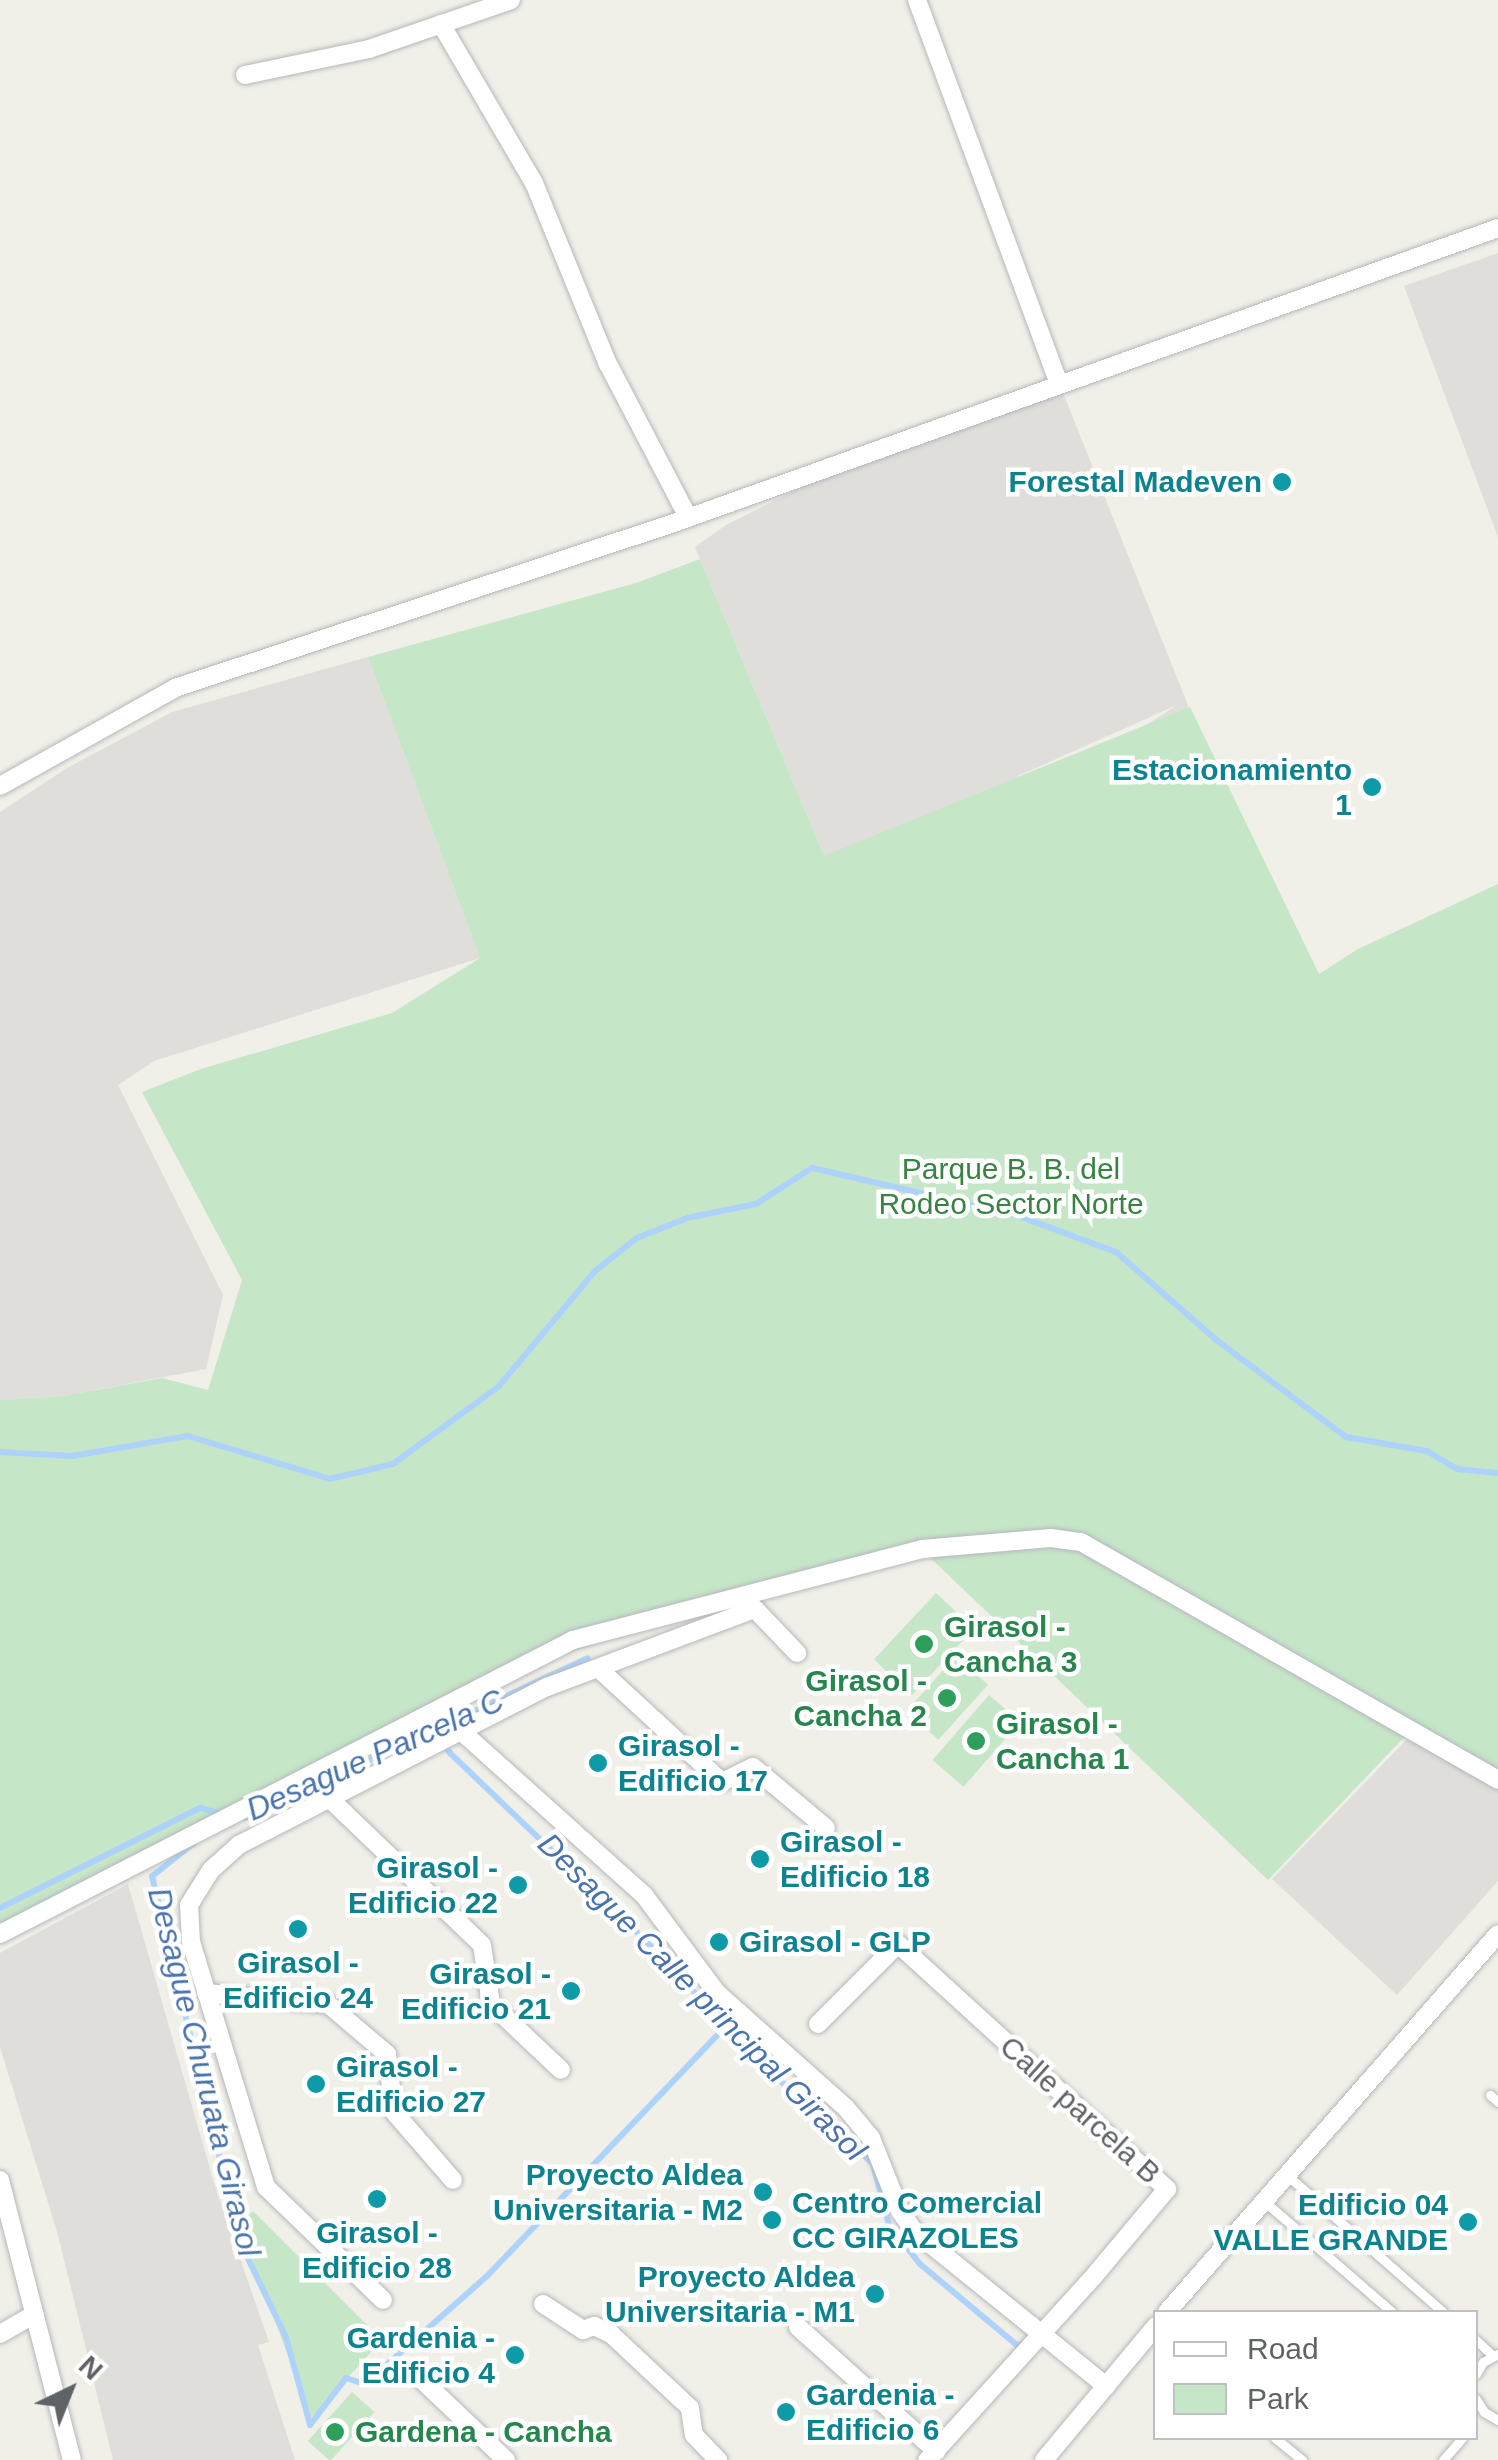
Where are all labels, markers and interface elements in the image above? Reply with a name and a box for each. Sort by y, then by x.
place label: Forestal Madeven [1009,464,1262,500]
marker: Forestal Madeven [1271,471,1293,493]
place label: Estacionamiento 1 [1112,752,1352,822]
marker: Estacionamiento 1 [1361,776,1383,798]
park label: Parque B. B. del Rodeo Sector Norte [878,1151,1144,1222]
place label: Girasol - Cancha 3 [944,1609,1077,1680]
marker: Girasol - Cancha 3 [913,1633,935,1655]
place label: Girasol - Cancha 2 [794,1663,927,1734]
water label: Desague Parcela C [240,1681,510,1829]
marker: Girasol - Cancha 2 [936,1687,958,1709]
place label: Girasol - Cancha 1 [996,1706,1129,1776]
place label: Girasol - Edificio 17 [618,1728,768,1798]
marker: Girasol - Cancha 1 [965,1730,987,1752]
marker: Girasol - Edificio 17 [587,1752,609,1774]
place label: Girasol - Edificio 18 [780,1824,930,1894]
water label: Desague Calle principal Girasol [530,1825,874,2169]
marker: Girasol - Edificio 18 [749,1848,771,1870]
place label: Girasol - Edificio 22 [348,1850,498,1920]
marker: Girasol - Edificio 22 [507,1874,529,1896]
water label: Desague Churuata Girasol [140,1884,268,2260]
marker: Girasol - Edificio 24 [287,1918,309,1940]
place label: Girasol - GLP [739,1924,931,1960]
marker: Girasol - GLP [708,1931,730,1953]
place label: Girasol - Edificio 24 [223,1945,373,2016]
place label: Girasol - Edificio 21 [401,1956,551,2026]
marker: Girasol - Edificio 21 [560,1980,582,2002]
street label: Calle parcela B [992,2029,1168,2191]
place label: Girasol - Edificio 27 [336,2049,486,2120]
marker: Girasol - Edificio 27 [305,2073,327,2095]
place label: Proyecto Aldea Universitaria - M2 [493,2157,743,2228]
marker: Proyecto Aldea Universitaria - M2 [752,2181,774,2203]
place label: Centro Comercial CC GIRAZOLES [792,2185,1042,2256]
place label: Edificio 04 VALLE GRANDE [1214,2187,1448,2258]
marker: Girasol - Edificio 28 [366,2188,388,2210]
marker: Centro Comercial CC GIRAZOLES [761,2209,783,2231]
marker: Edificio 04 VALLE GRANDE [1457,2211,1479,2233]
place label: Girasol - Edificio 28 [302,2215,452,2286]
place label: Proyecto Aldea Universitaria - M1 [605,2259,855,2330]
marker: Proyecto Aldea Universitaria - M1 [864,2283,886,2305]
legend [1153,2310,1478,2440]
place label: Gardenia - Edificio 4 [347,2320,495,2390]
text: Road [1247,2332,1319,2365]
north arrow [20,2340,120,2440]
marker: Gardenia - Edificio 4 [504,2344,526,2366]
text: N [73,2349,109,2386]
place label: Gardenia - Edificio 6 [806,2377,954,2448]
text: Park [1247,2382,1309,2415]
marker: Gardenia - Edificio 6 [775,2401,797,2423]
place label: Gardena - Cancha [355,2414,612,2450]
marker: Gardena - Cancha [324,2421,346,2443]

